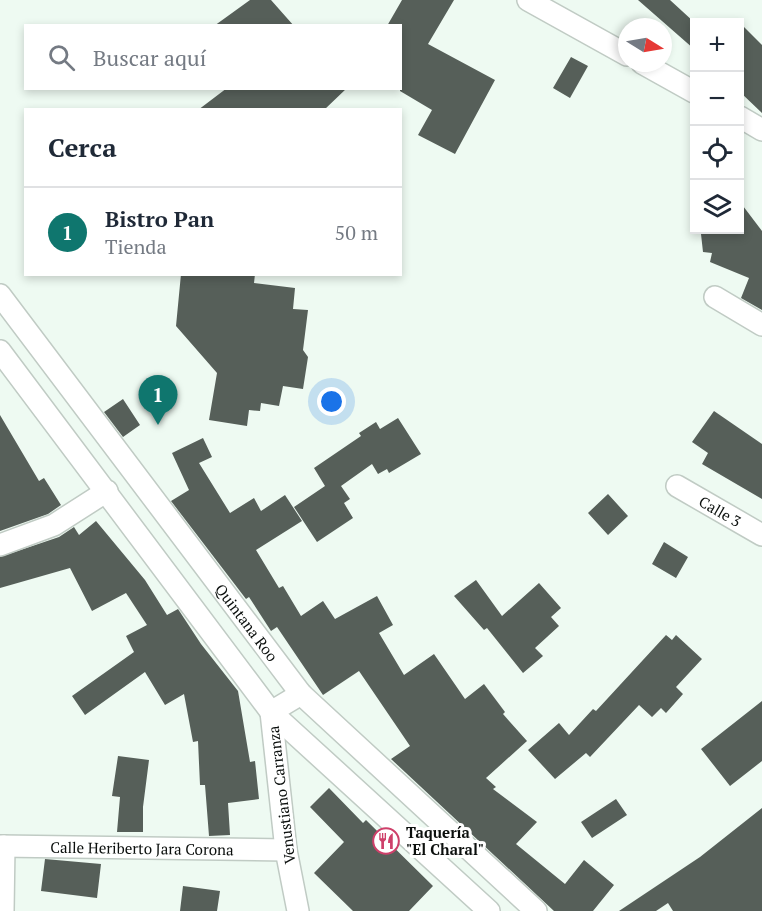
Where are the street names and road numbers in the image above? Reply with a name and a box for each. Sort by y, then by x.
street label: Calle 3 [696,491,745,531]
street label: Quintana Roo [211,579,283,665]
street label: Venustiano Carranza [263,724,299,865]
street label: Calle Heriberto Jara Corona [50,837,234,859]

